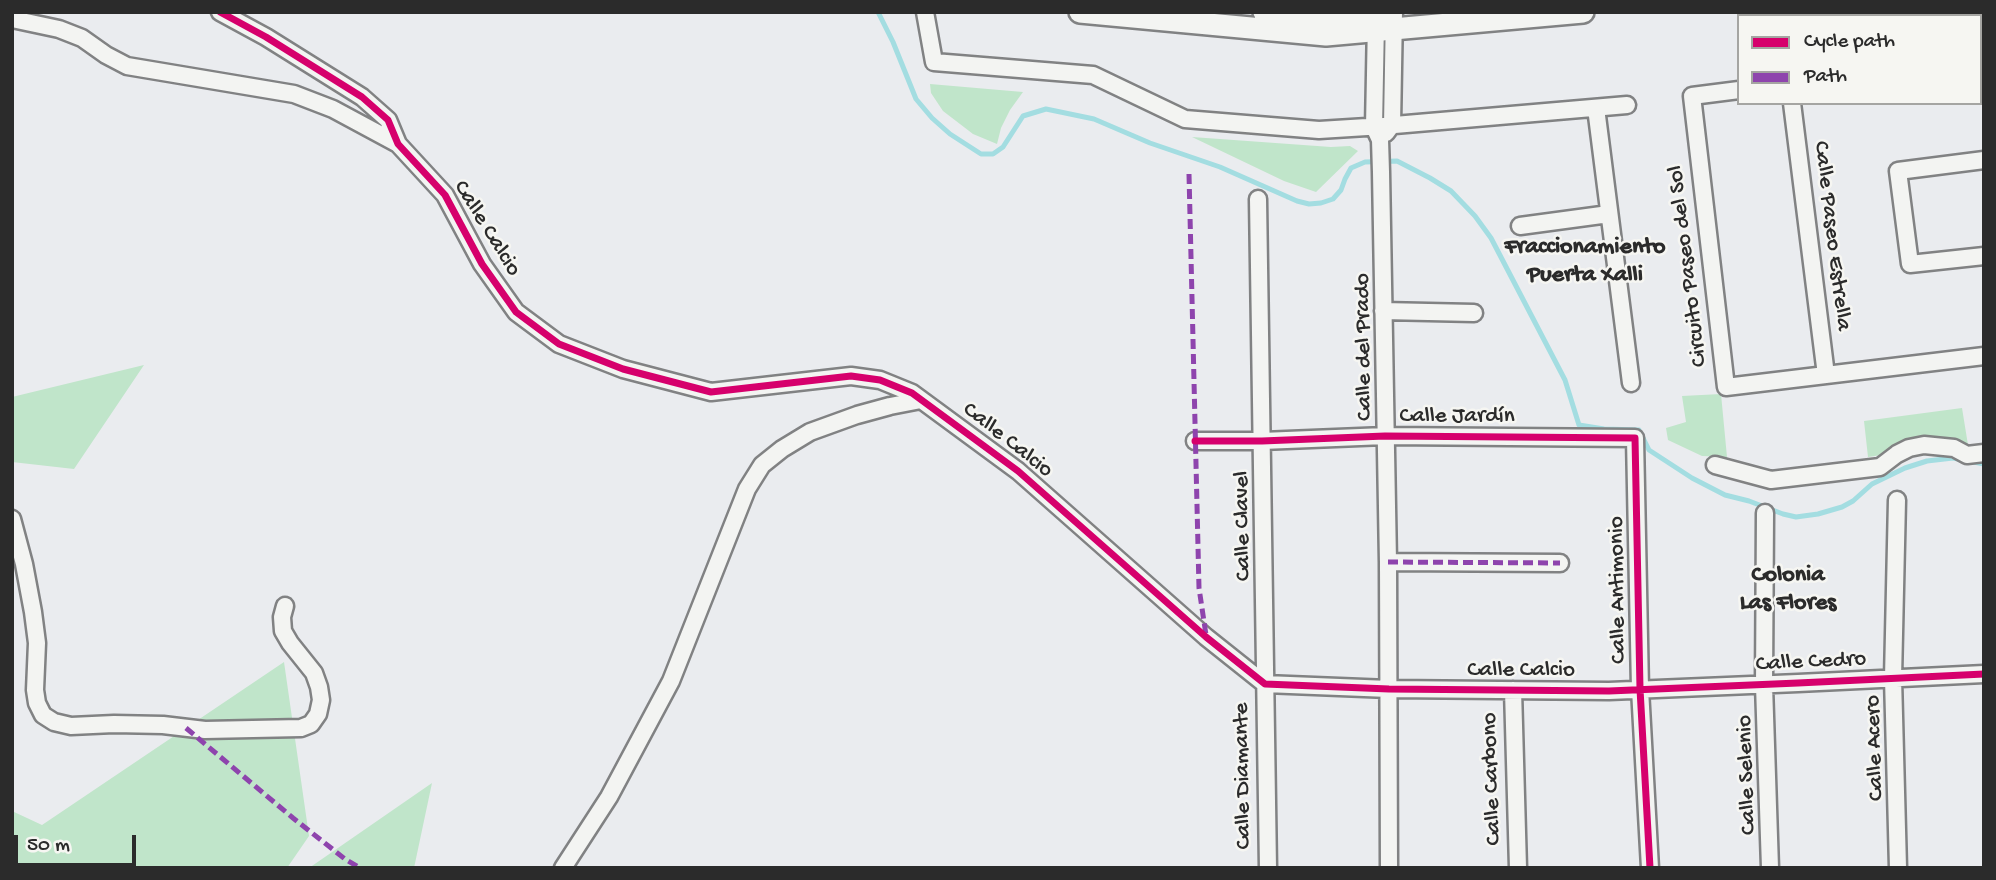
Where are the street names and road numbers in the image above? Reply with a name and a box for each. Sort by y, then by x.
street label: Calle Paseo Estrella [1806,140,1856,332]
street label: Circuito Paseo del Sol [1663,164,1715,368]
street label: Calle Calcio [446,176,526,282]
street label: Calle del Prado [1350,273,1380,421]
street label: Calle Calcio [956,397,1058,485]
street label: Calle Jardín [1399,403,1515,431]
street label: Calle Clavel [1229,471,1259,581]
street label: Calle Antimonio [1604,516,1634,664]
street label: Calle Cedro [1755,646,1867,680]
street label: Calle Calcio [1467,657,1575,685]
street label: Calle Acero [1860,695,1892,801]
street label: Calle Diamante [1229,702,1259,850]
street label: Calle Carbono [1477,712,1509,846]
street label: Calle Selenio [1732,715,1764,835]

